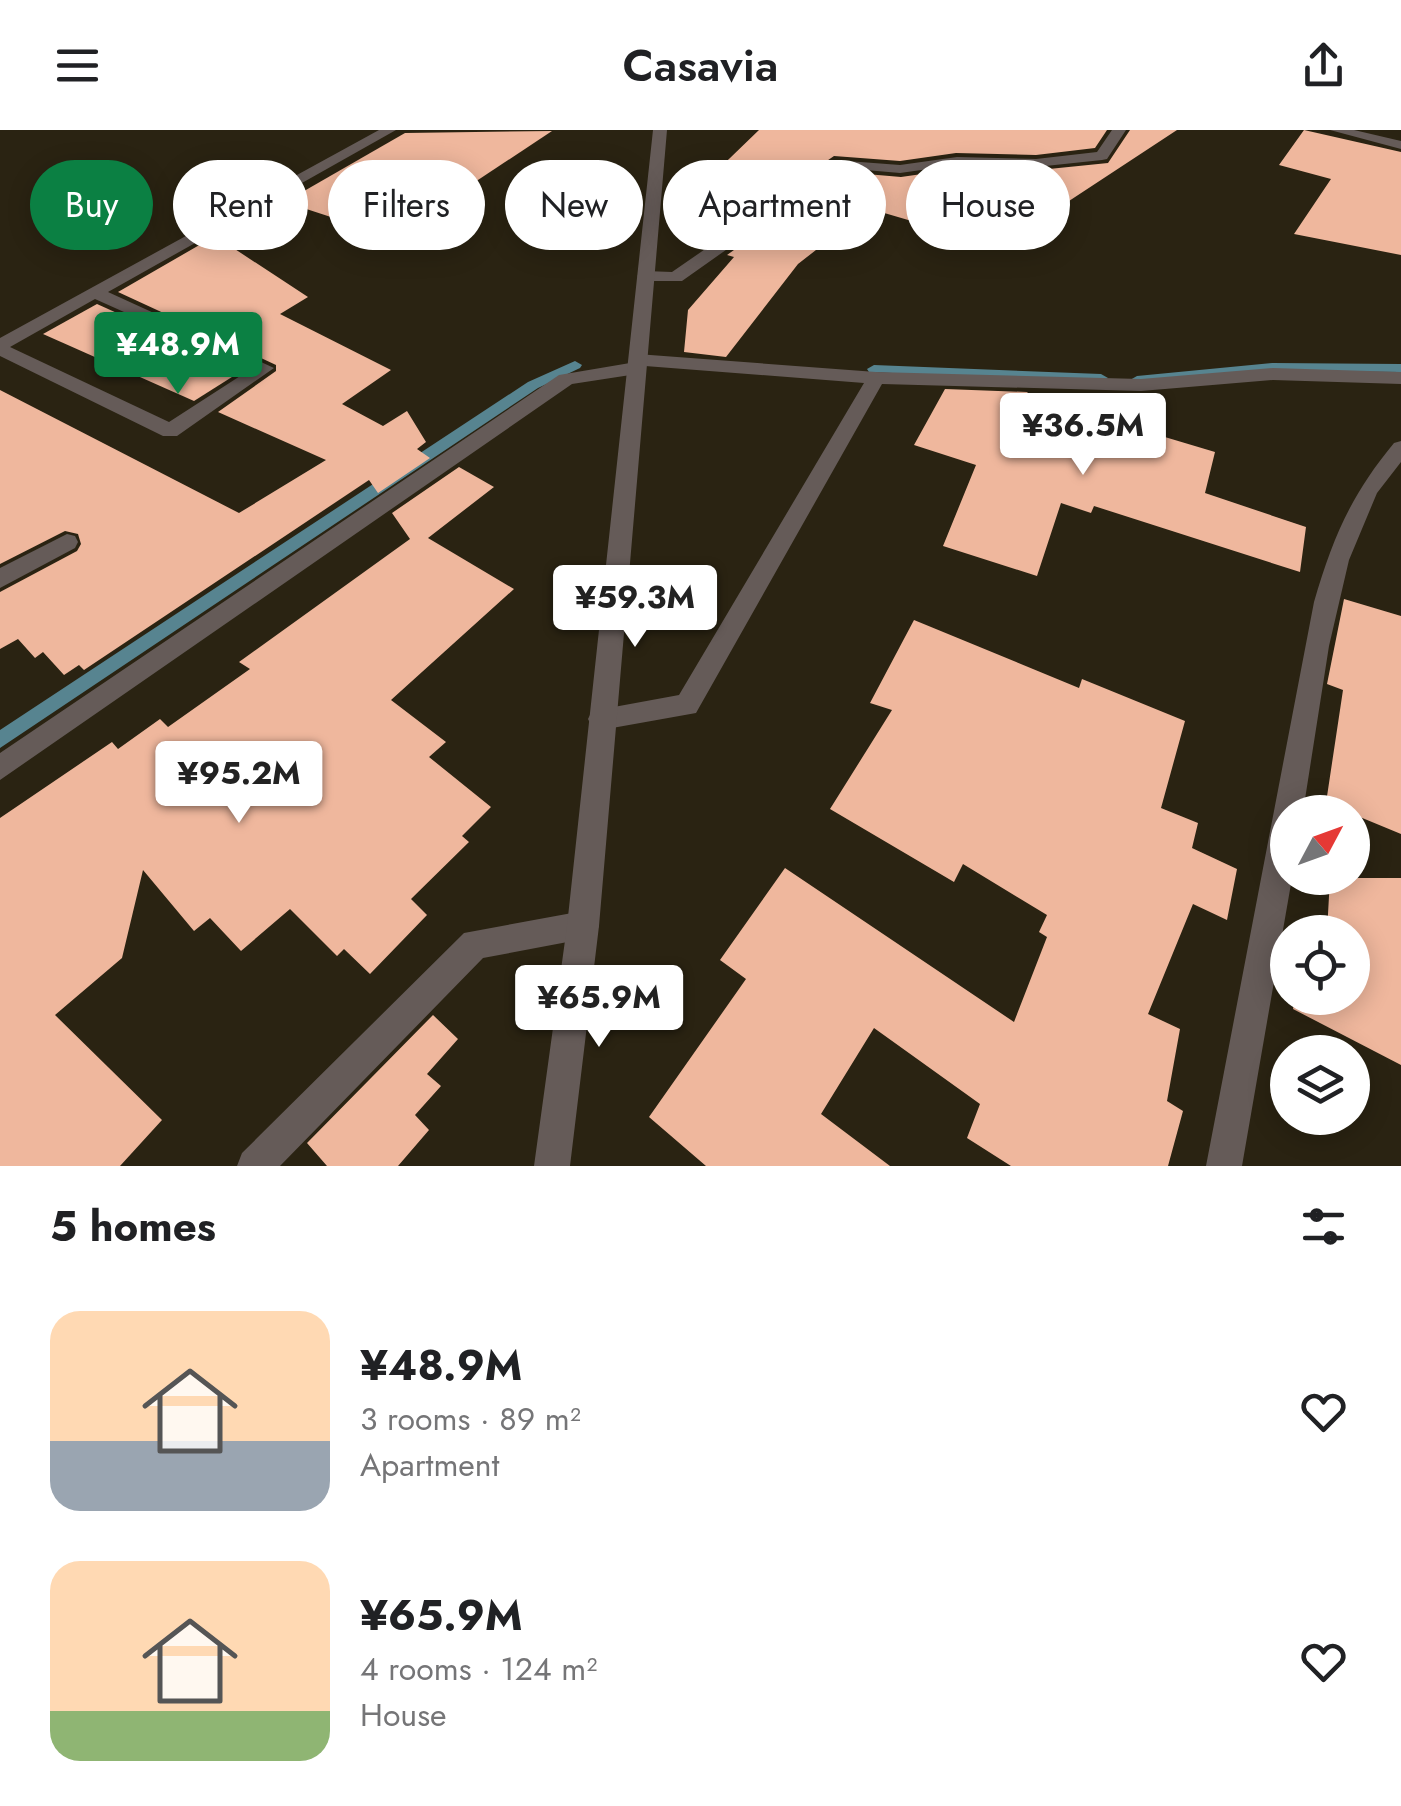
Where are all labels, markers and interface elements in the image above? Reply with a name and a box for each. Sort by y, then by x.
text: Casavia [623,33,778,98]
icon: menu [50,38,105,93]
icon: share [1296,38,1351,93]
chip: Buy [30,160,153,250]
chip: Rent [173,160,308,250]
chip: Filters [328,160,485,250]
chip: New [505,160,643,250]
chip: Apartment [663,160,886,250]
chip: House [906,160,1070,250]
pin: ¥48.9M [97,312,259,397]
text: ¥48.9M [116,321,240,367]
pin: ¥36.5M [1002,393,1164,478]
text: ¥36.5M [1022,402,1144,448]
pin: ¥59.3M [554,565,716,650]
text: ¥59.3M [575,574,695,620]
pin: ¥95.2M [158,741,320,826]
text: ¥95.2M [177,750,301,796]
north arrow [1270,795,1370,895]
map controls [1270,795,1370,1135]
button: locate [1270,915,1370,1015]
pin: ¥65.9M [518,965,680,1050]
text: ¥65.9M [537,974,661,1020]
button: layers [1270,1035,1370,1135]
text: 5 homes [50,1196,216,1257]
icon: filters [1296,1199,1351,1254]
text: ¥48.9M [360,1335,522,1396]
icon: home [130,1351,250,1471]
icon: heart [1296,1384,1351,1439]
text: 3 rooms · 89 m² [360,1396,581,1442]
text: Apartment [360,1442,499,1488]
text: ¥65.9M [360,1585,522,1646]
icon: home [130,1601,250,1721]
icon: heart [1296,1634,1351,1689]
text: 4 rooms · 124 m² [360,1646,597,1692]
text: House [360,1692,447,1738]

